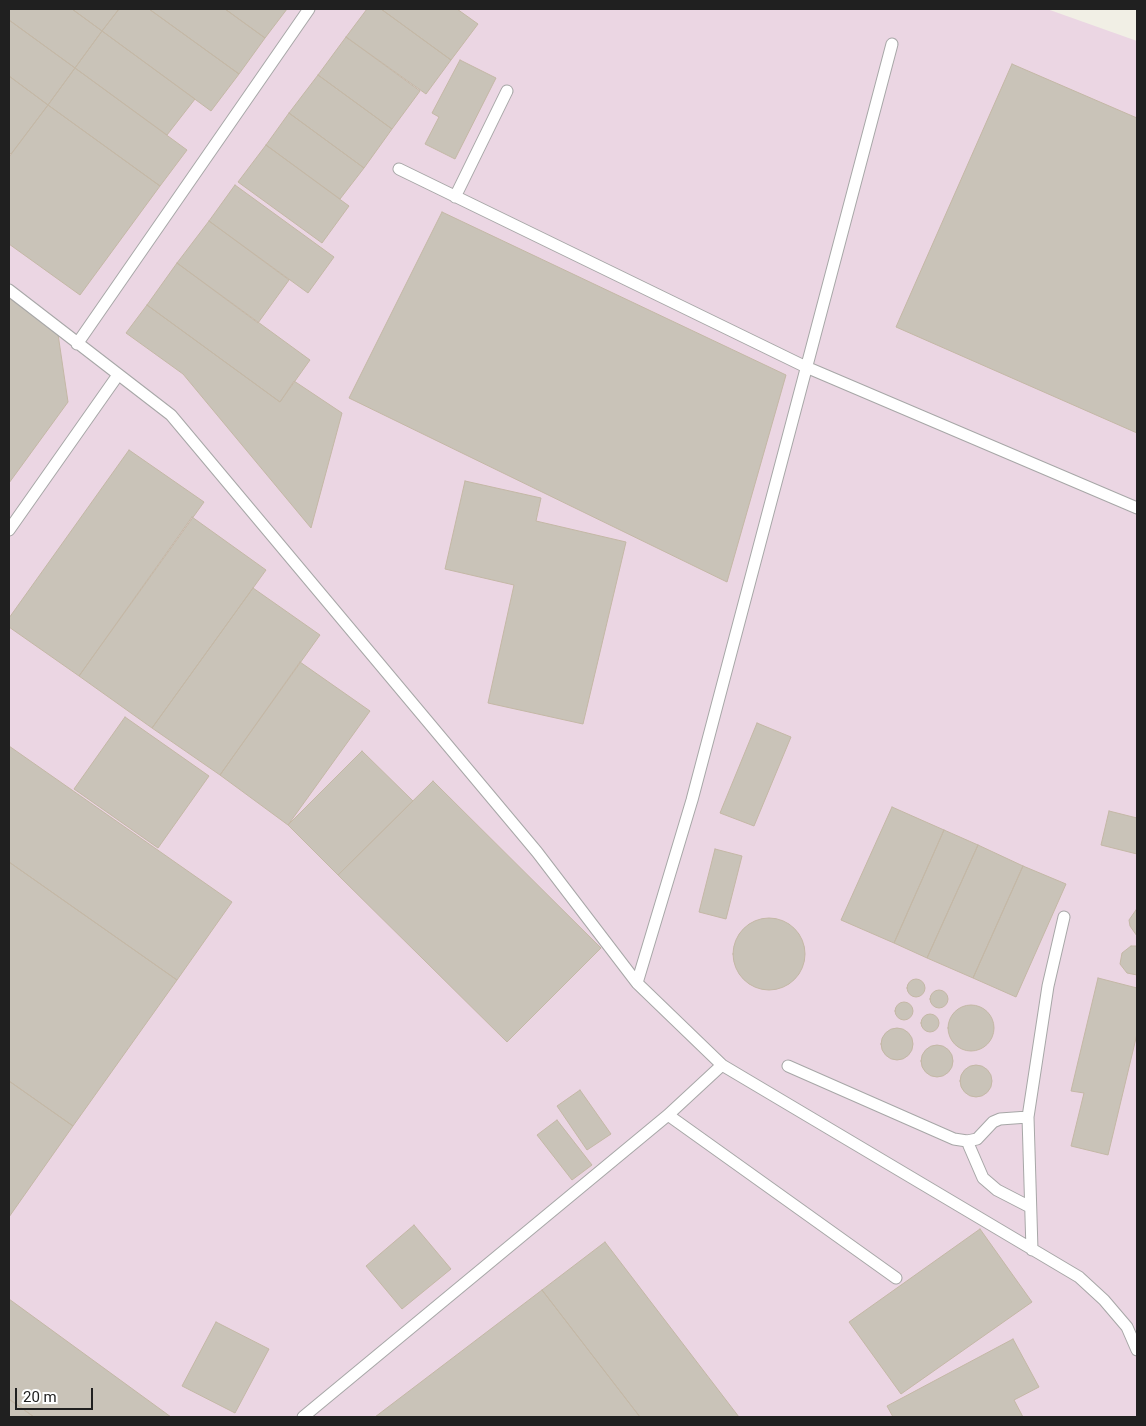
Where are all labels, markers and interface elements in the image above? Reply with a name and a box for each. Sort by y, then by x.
scale bar [18,1378,95,1410]
text: 20 m [23,1388,57,1406]

